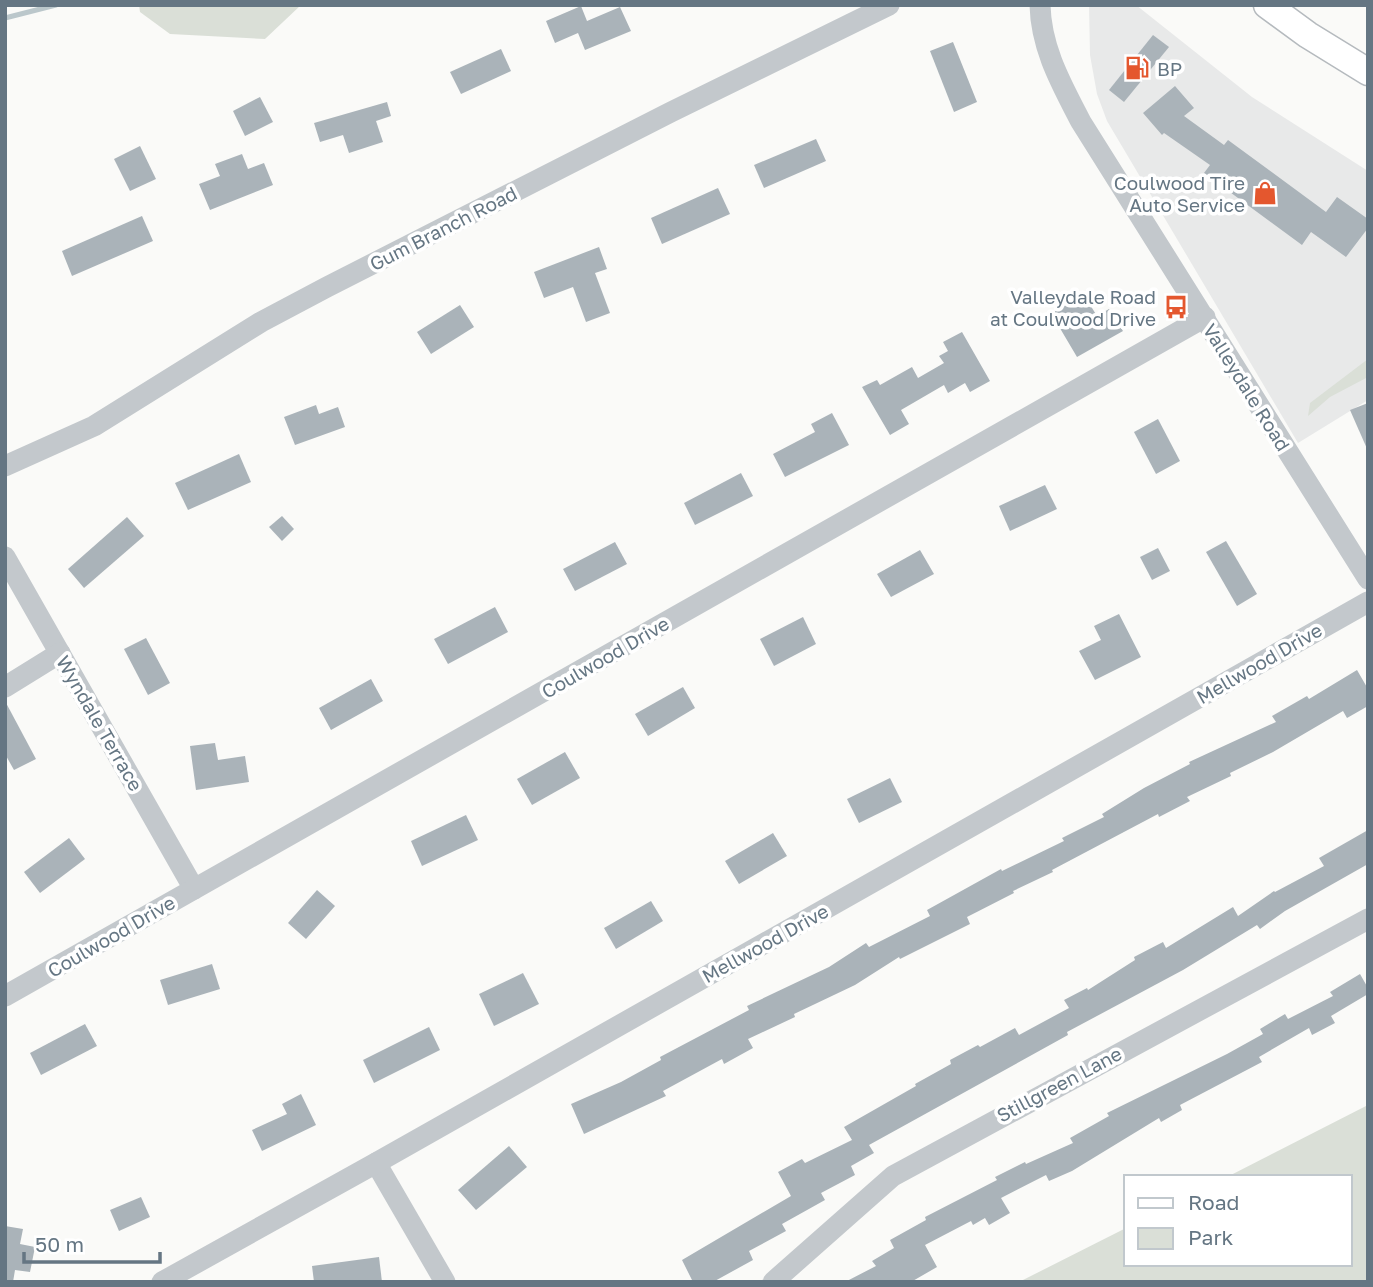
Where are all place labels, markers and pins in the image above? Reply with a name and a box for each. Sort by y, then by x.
fuel station icon: BP [1123,54,1151,82]
place label: BP [1157,57,1182,80]
place label: Coulwood Tire Auto Service [1114,171,1245,216]
shop icon: Coulwood Tire Auto Service [1251,179,1279,207]
place label: Valleydale Road at Coulwood Drive [990,285,1156,330]
bus stop icon: Valleydale Road at Coulwood Drive [1162,293,1190,321]

